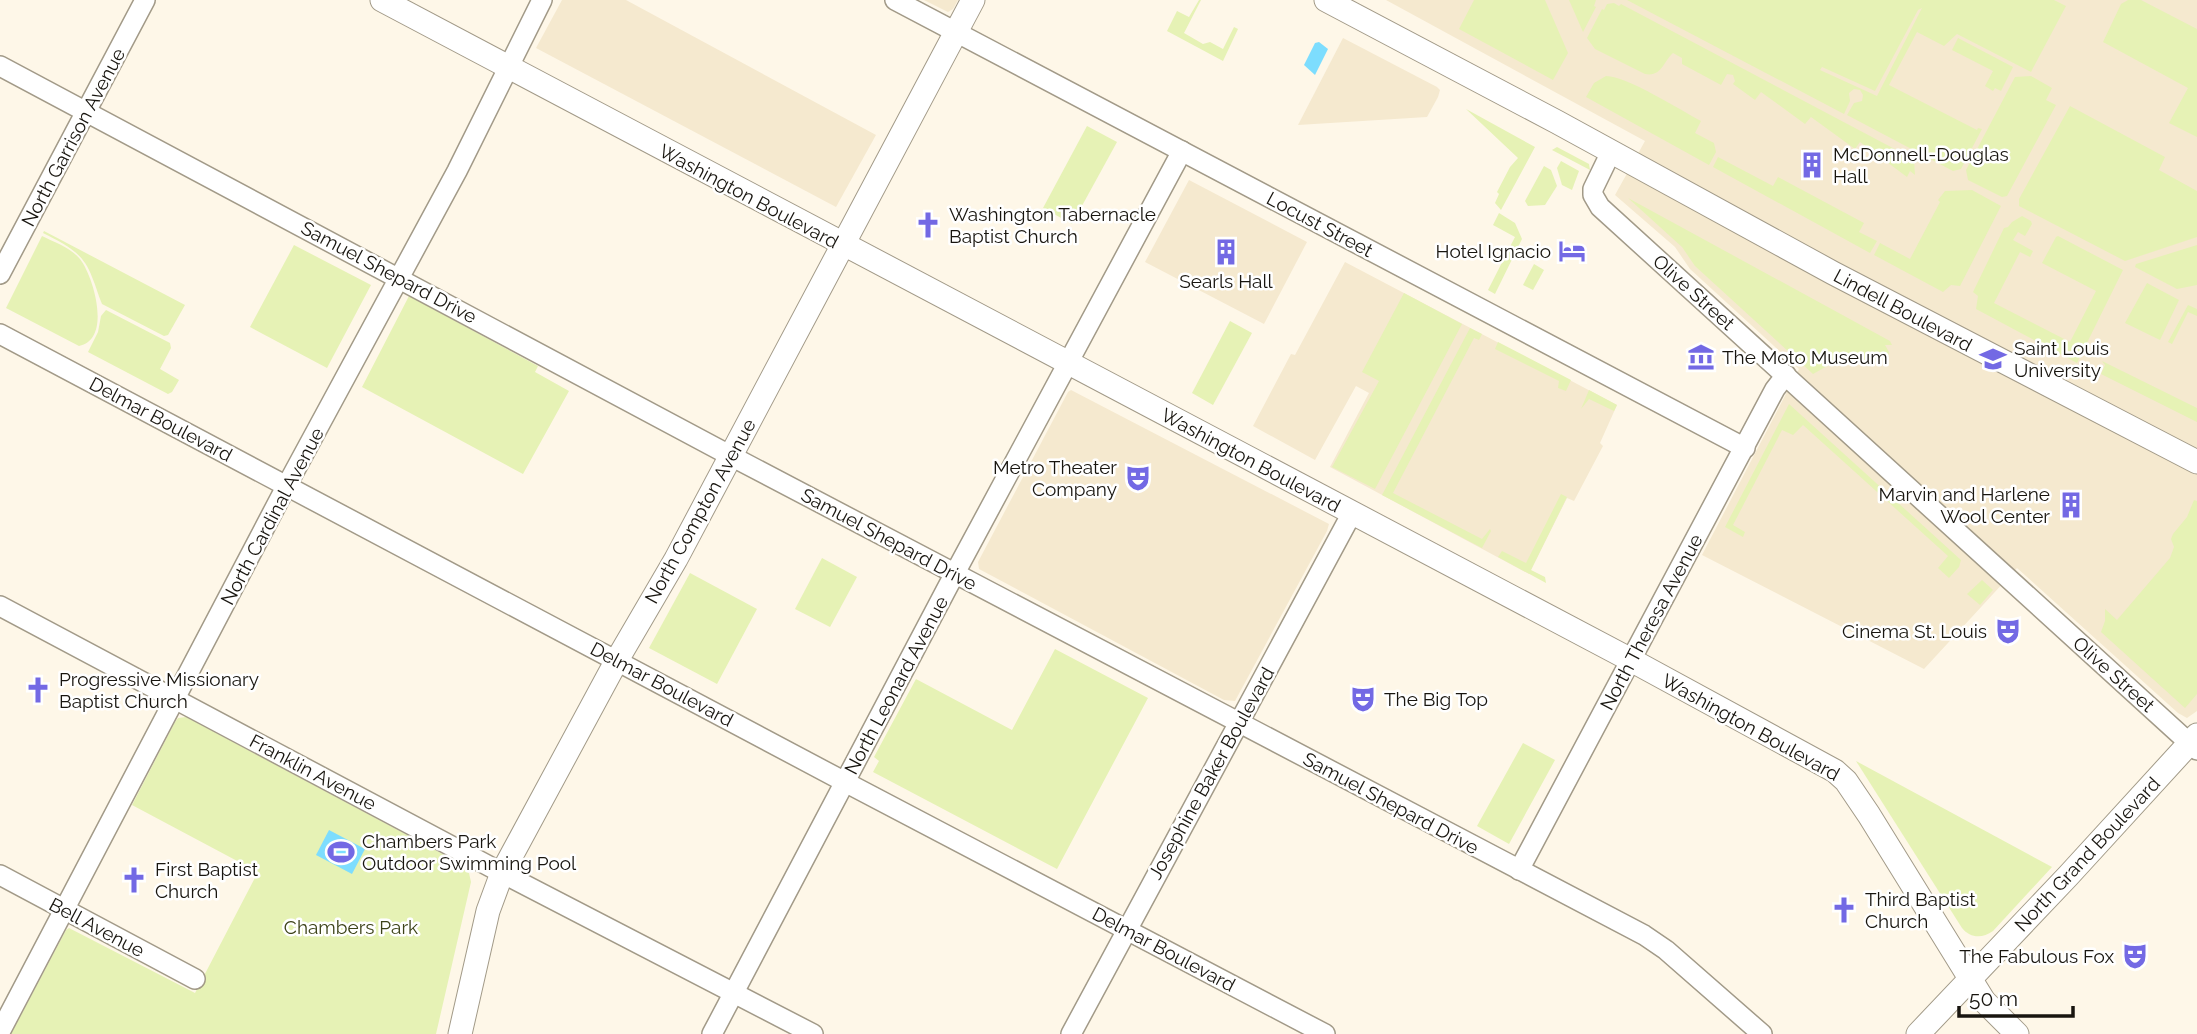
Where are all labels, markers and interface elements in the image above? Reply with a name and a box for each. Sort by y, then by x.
street label: North Garrison Avenue [17,44,129,230]
street label: Washington Boulevard [656,139,842,253]
place label: McDonnell-Douglas Hall [1833,143,2009,187]
building icon: McDonnell-Douglas Hall [1797,150,1827,180]
street label: Locust Street [1263,187,1377,261]
place label: Washington Tabernacle Baptist Church [949,203,1156,247]
church icon: Washington Tabernacle Baptist Church [913,210,943,240]
street label: Samuel Shepard Drive [298,216,480,328]
hotel icon: Hotel Ignacio [1557,236,1587,266]
building icon: Searls Hall [1211,237,1241,267]
place label: Hotel Ignacio [1436,240,1551,262]
street label: Olive Street [1649,250,1740,335]
street label: Lindell Boulevard [1830,264,1976,356]
place label: Searls Hall [1179,270,1274,292]
place label: Saint Louis University [2014,337,2109,381]
museum icon: The Moto Museum [1686,342,1716,372]
school or university icon: Saint Louis University [1978,344,2008,374]
place label: The Moto Museum [1722,346,1888,368]
street label: Delmar Boulevard [86,372,236,466]
street label: Washington Boulevard [1158,403,1344,517]
street label: North Compton Avenue [640,415,760,607]
street label: North Cardinal Avenue [216,424,328,608]
place label: Metro Theater Company [993,456,1117,500]
theatre icon: Metro Theater Company [1123,463,1153,493]
street label: Samuel Shepard Drive [798,483,980,595]
place label: Marvin and Harlene Wool Center [1879,483,2050,527]
building icon: Marvin and Harlene Wool Center [2056,490,2086,520]
street label: North Theresa Avenue [1595,530,1707,714]
street label: North Leonard Avenue [840,592,952,778]
theatre icon: Cinema St. Louis [1993,616,2023,646]
place label: Cinema St. Louis [1842,620,1987,642]
street label: Olive Street [2069,632,2160,717]
street label: Delmar Boulevard [587,637,737,731]
street label: Josephine Baker Boulevard [1143,663,1279,883]
place label: Progressive Missionary Baptist Church [59,668,259,712]
street label: Washington Boulevard [1658,669,1844,785]
church icon: Progressive Missionary Baptist Church [23,675,53,705]
theatre icon: The Big Top [1348,684,1378,714]
place label: The Big Top [1384,688,1488,710]
street label: Franklin Avenue [246,729,380,815]
street label: Samuel Shepard Drive [1300,747,1482,859]
street label: North Grand Boulevard [2010,772,2164,936]
place label: Chambers Park Outdoor Swimming Pool [362,830,577,874]
sports icon: Chambers Park Outdoor Swimming Pool [326,837,356,867]
place label: First Baptist Church [155,858,259,902]
church icon: First Baptist Church [119,865,149,895]
place label: Third Baptist Church [1865,888,1976,932]
street label: Bell Avenue [46,893,148,961]
church icon: Third Baptist Church [1829,895,1859,925]
street label: Delmar Boulevard [1089,902,1239,996]
park label: Chambers Park [284,916,418,938]
theatre icon: The Fabulous Fox [2120,941,2150,971]
place label: The Fabulous Fox [1959,945,2114,967]
scale bar [1959,974,2073,1018]
text: 50 m [1969,986,2018,1011]

